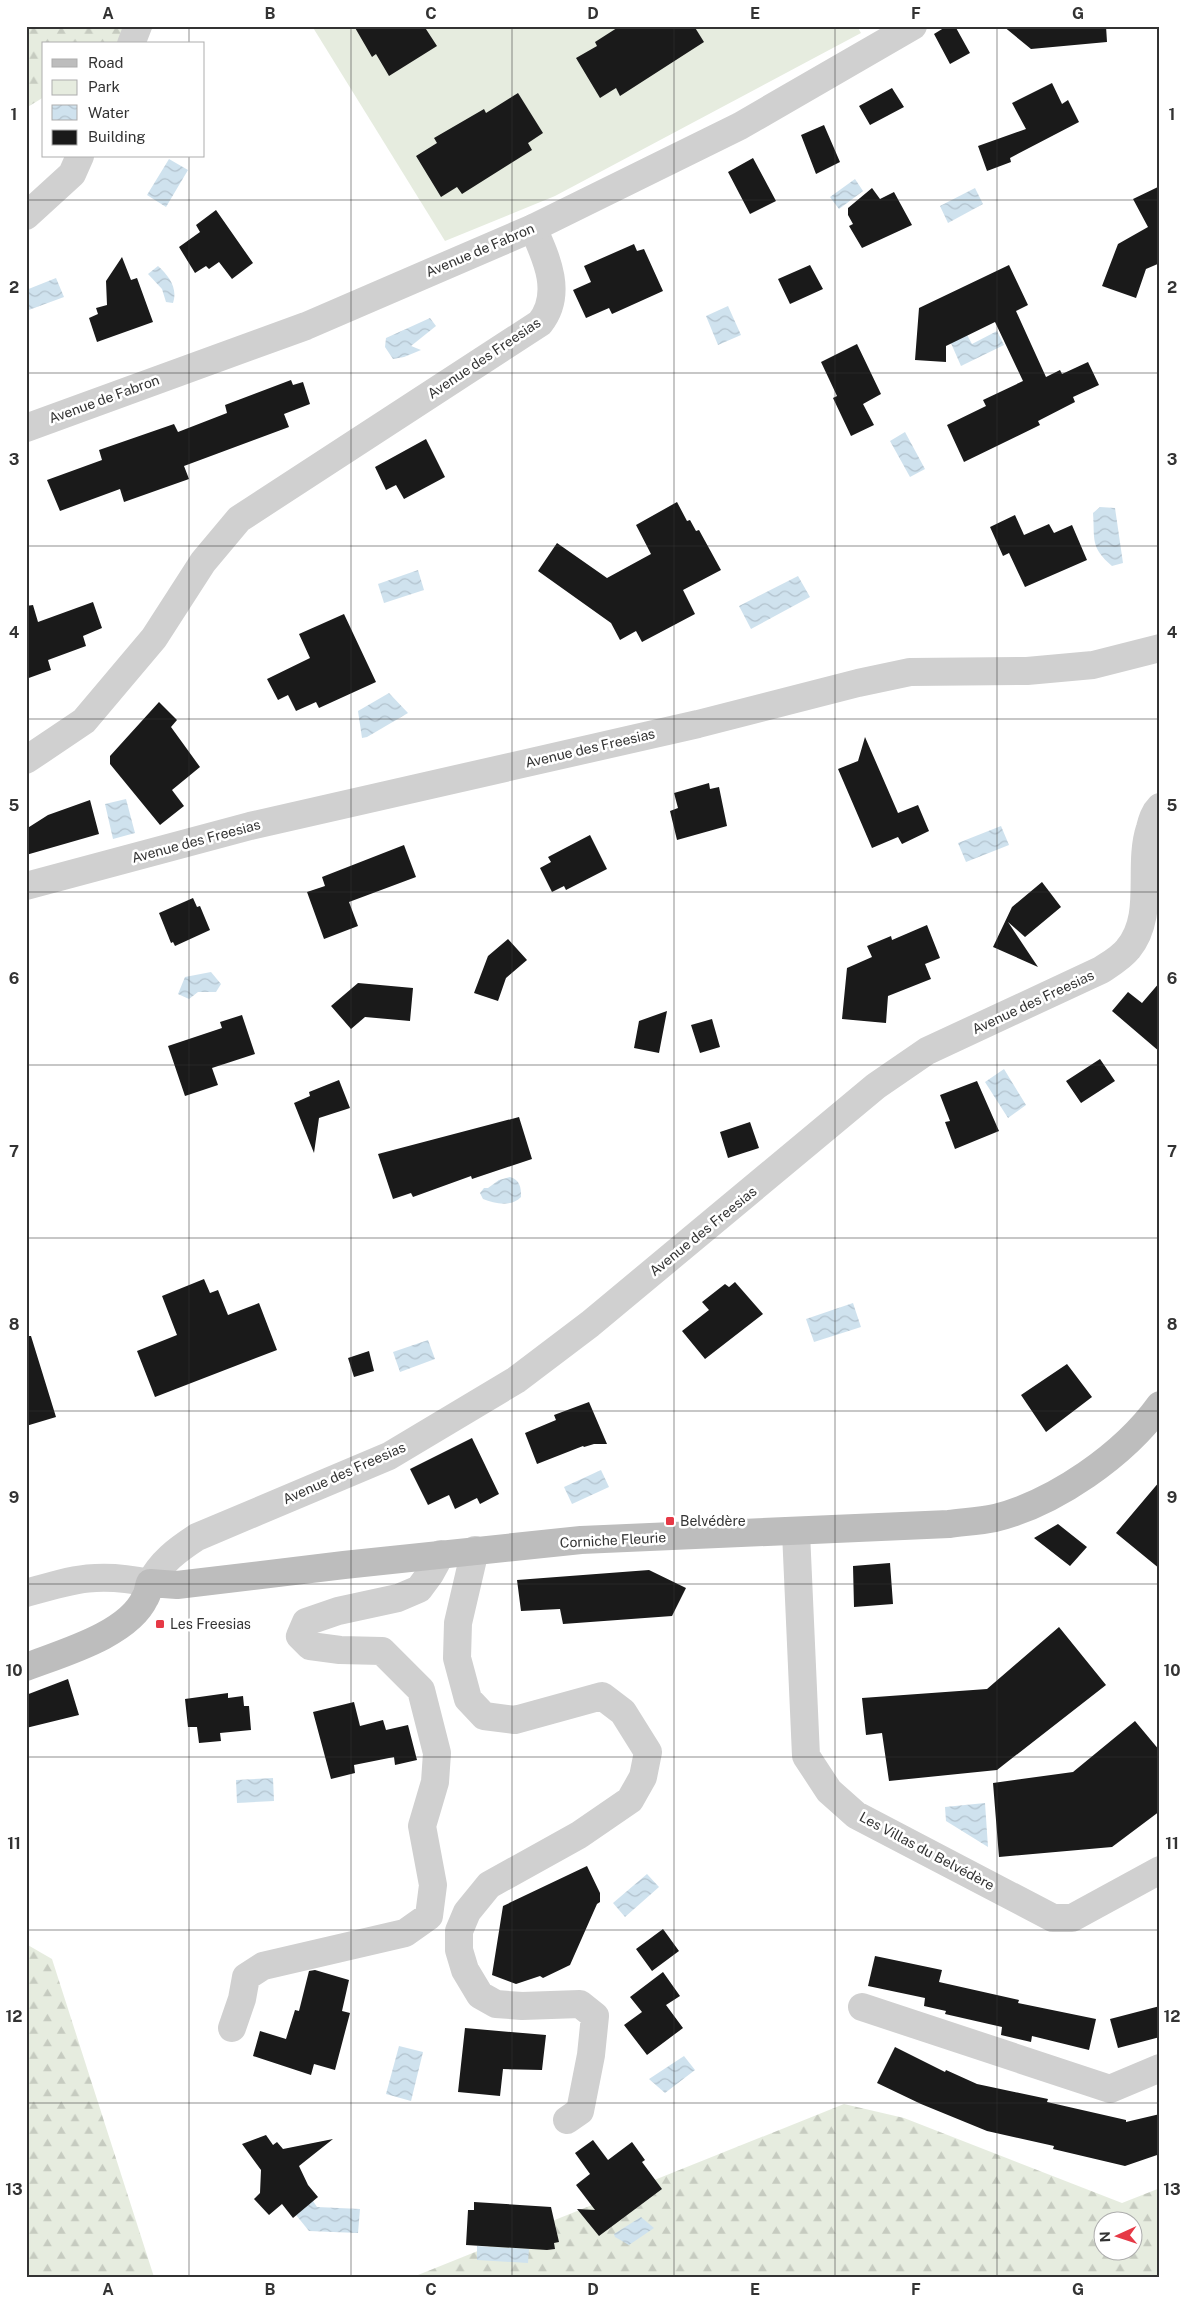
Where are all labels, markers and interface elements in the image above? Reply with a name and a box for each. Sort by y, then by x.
text: A [102,4,114,23]
text: B [265,4,276,23]
text: C [425,4,437,23]
text: D [587,4,599,23]
text: E [750,4,760,23]
text: F [911,4,921,23]
text: G [1072,4,1084,23]
legend [42,42,205,158]
text: Road [88,54,124,71]
text: Park [88,78,120,95]
text: Water [88,104,130,121]
text: 1 [11,105,17,124]
text: 1 [1169,105,1175,124]
text: Building [88,128,146,145]
street label: Avenue de Fabron [423,220,537,280]
text: 2 [9,278,19,297]
text: 2 [1167,278,1177,297]
street label: Avenue des Freesias [425,314,543,402]
street label: Avenue de Fabron [47,372,161,426]
text: 3 [9,450,19,469]
text: 3 [1167,450,1177,469]
text: 4 [9,623,20,642]
text: 4 [1167,623,1178,642]
street label: Avenue des Freesias [524,725,656,771]
text: 5 [9,796,20,815]
text: 5 [1167,796,1178,815]
street label: Avenue des Freesias [130,816,262,866]
street label: Avenue des Freesias [969,967,1097,1037]
text: 6 [9,969,19,988]
text: 6 [1167,969,1177,988]
text: 7 [9,1142,19,1161]
text: 7 [1167,1142,1177,1161]
street label: Avenue des Freesias [646,1183,760,1279]
text: 8 [9,1315,20,1334]
text: 8 [1167,1315,1178,1334]
street label: Avenue des Freesias [280,1439,408,1507]
text: 9 [9,1488,19,1507]
text: 9 [1167,1488,1177,1507]
place label: Belvédère [680,1513,746,1529]
marker: Belvédère [664,1515,676,1527]
street label: Corniche Fleurie [559,1529,667,1551]
place label: Les Freesias [170,1616,251,1632]
marker: Les Freesias [154,1618,166,1630]
text: 10 [5,1661,23,1680]
text: 10 [1163,1661,1181,1680]
street label: Les Villas du Belvédère [857,1809,997,1893]
text: 11 [7,1834,21,1853]
text: 11 [1165,1834,1179,1853]
text: 12 [5,2007,23,2026]
text: 12 [1163,2007,1181,2026]
text: 13 [5,2180,23,2199]
text: 13 [1163,2180,1181,2199]
north arrow [1094,2210,1144,2260]
text: N [1097,2231,1113,2243]
text: A [102,2280,114,2299]
text: B [265,2280,276,2299]
text: C [425,2280,437,2299]
text: D [587,2280,599,2299]
text: E [750,2280,760,2299]
text: F [911,2280,921,2299]
text: G [1072,2280,1084,2299]

